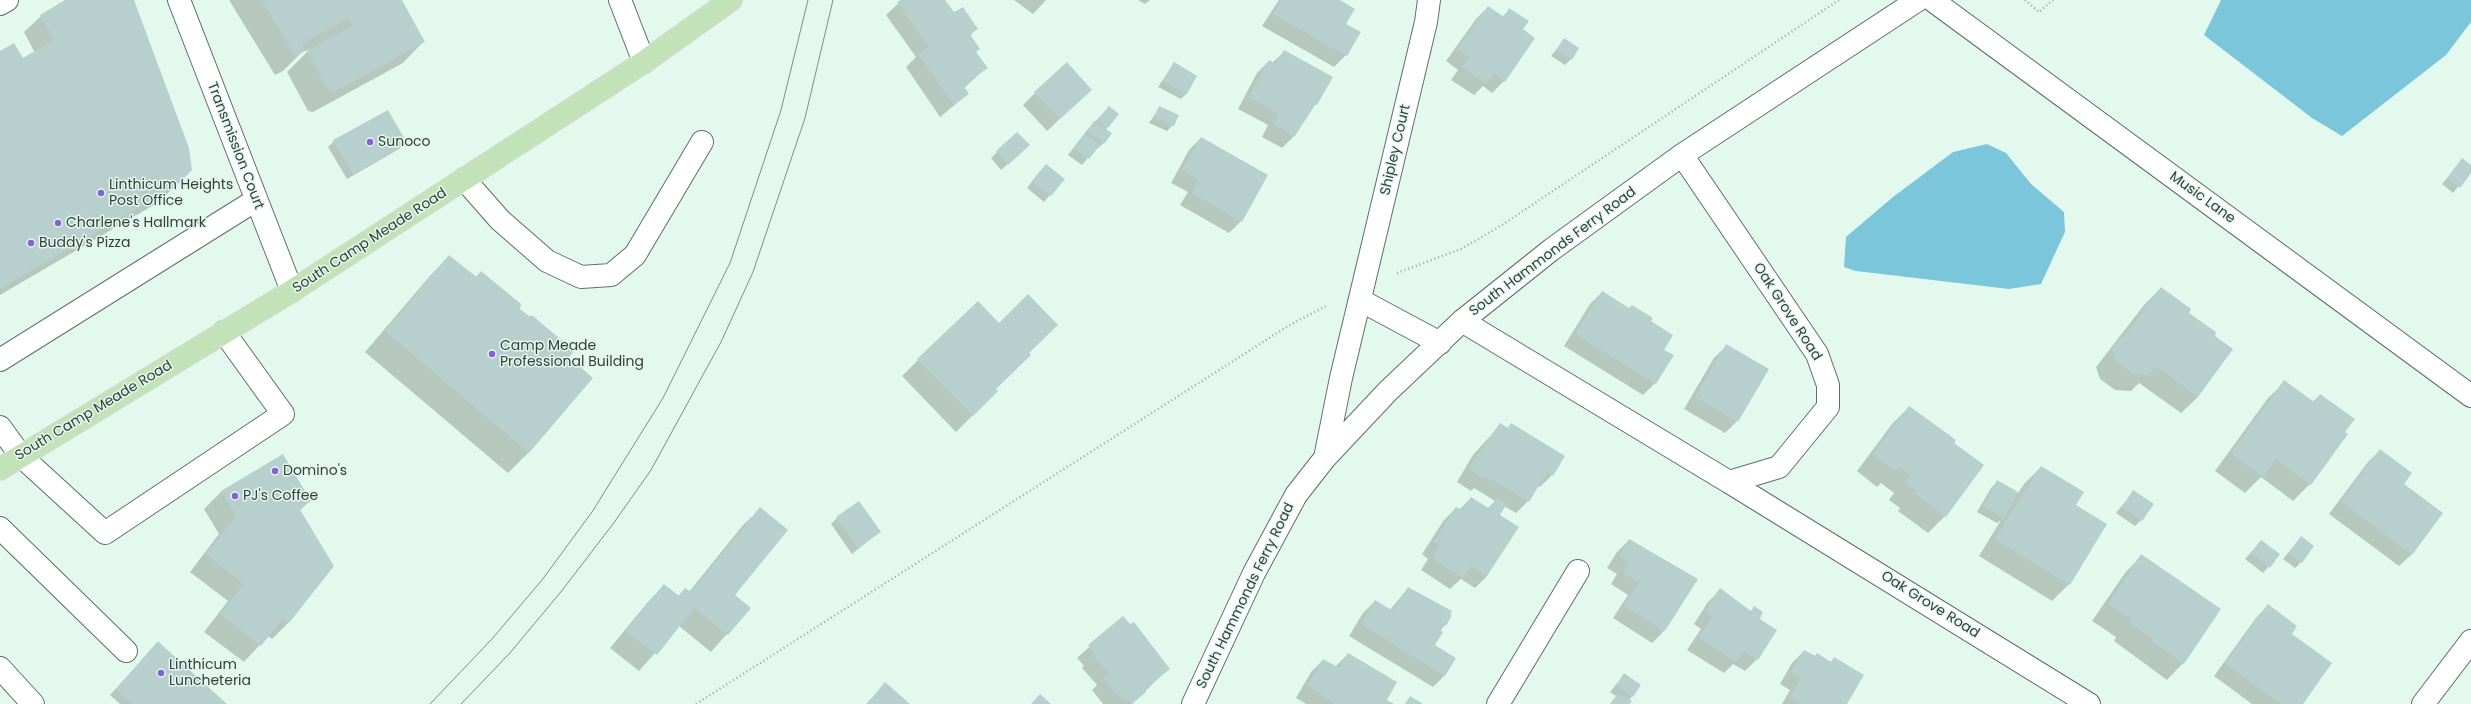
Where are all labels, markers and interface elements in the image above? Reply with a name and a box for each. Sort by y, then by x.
street label: Transmission Court [203,80,267,212]
street label: Shipley Court [1377,103,1415,197]
place label: Sunoco [378,134,431,150]
marker: Sunoco [365,137,375,147]
street label: Music Lane [2166,169,2238,227]
place label: Linthicum Heights Post Office [109,177,233,210]
street label: South Hammonds Ferry Road [1466,184,1640,320]
street label: South Camp Meade Road [290,185,450,297]
marker: Linthicum Heights Post Office [96,188,106,198]
place label: Charlene's Hallmark [66,215,206,231]
marker: Charlene's Hallmark [53,218,63,228]
place label: Buddy's Pizza [39,235,130,251]
marker: Buddy's Pizza [26,238,36,248]
street label: Oak Grove Road [1749,260,1825,364]
place label: Camp Meade Professional Building [500,338,644,370]
marker: Camp Meade Professional Building [487,349,497,359]
street label: South Camp Meade Road [12,357,176,465]
place label: Domino's [283,463,347,479]
marker: Domino's [270,466,280,476]
place label: PJ's Coffee [243,488,318,504]
marker: PJ's Coffee [230,491,240,501]
street label: South Hammonds Ferry Road [1194,500,1298,692]
street label: Oak Grove Road [1878,568,1982,642]
place label: Linthicum Luncheteria [169,657,251,690]
marker: Linthicum Luncheteria [156,668,166,678]

